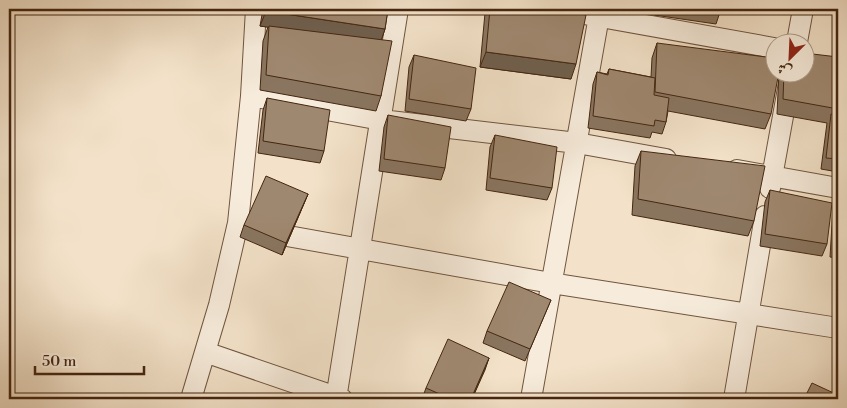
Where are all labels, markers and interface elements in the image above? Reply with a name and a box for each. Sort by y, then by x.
north arrow [764,32,814,82]
text: ش [775,58,795,80]
scale bar [35,343,144,375]
text: 50 m [42,352,76,371]

